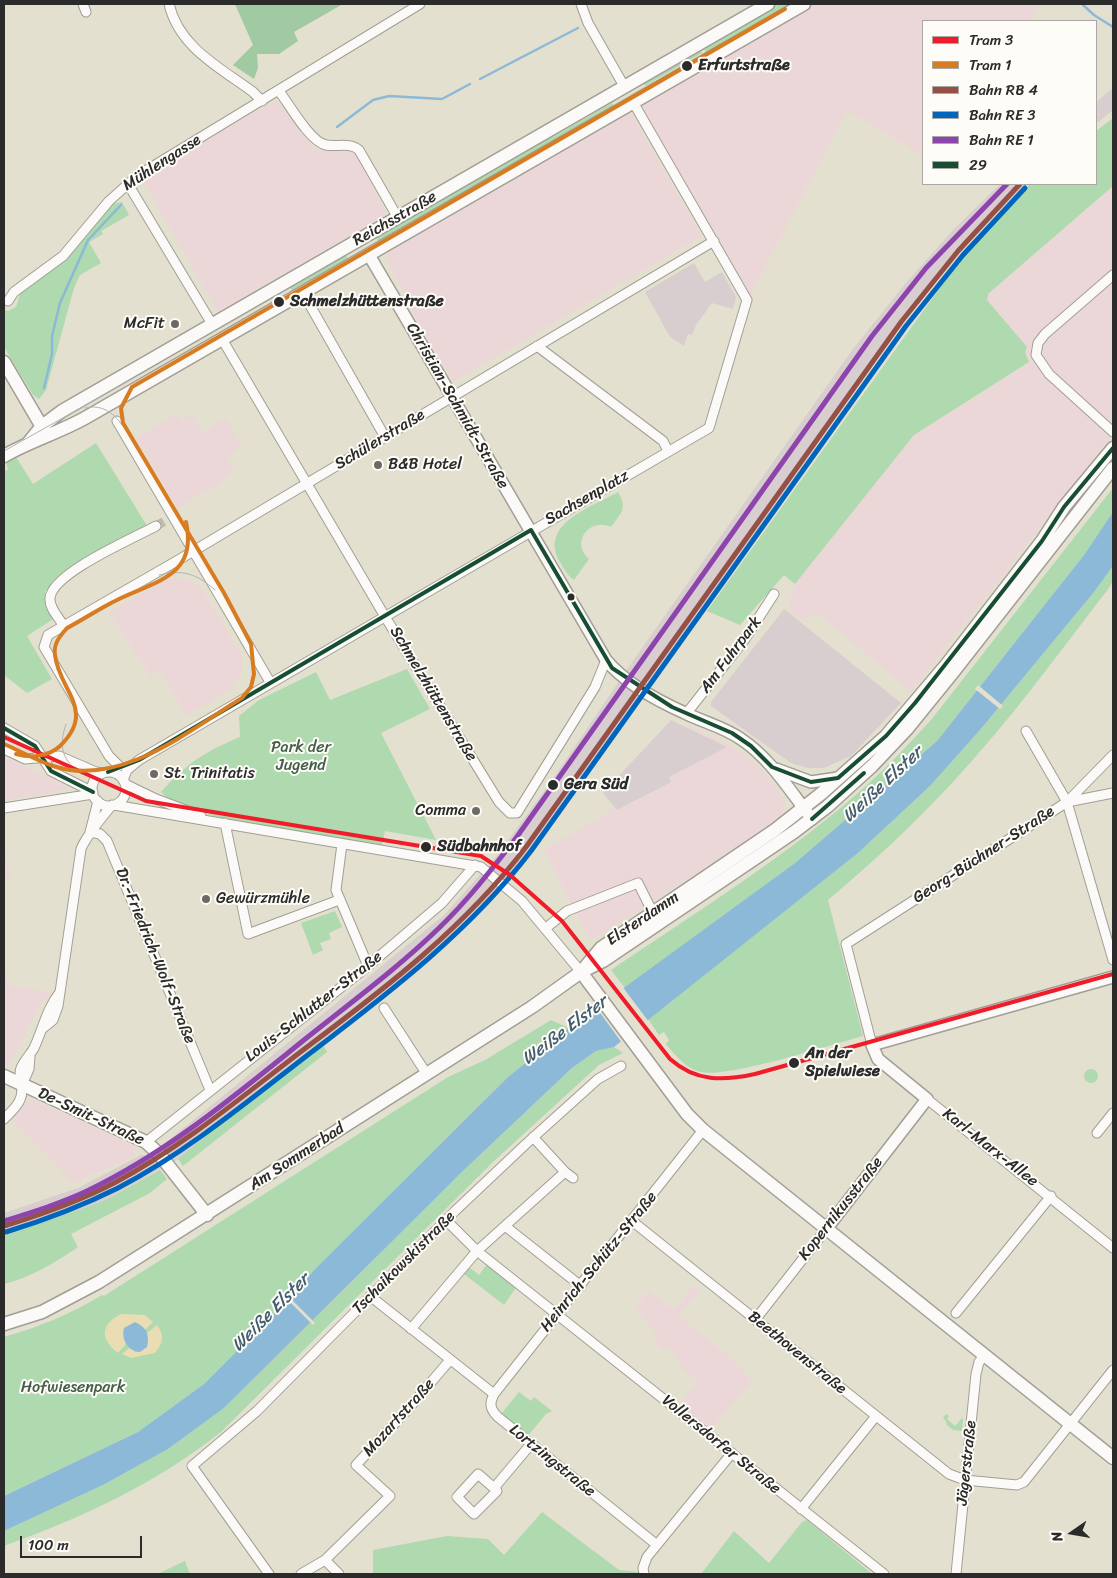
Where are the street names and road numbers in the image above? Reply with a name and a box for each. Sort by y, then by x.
street label: Mühlengasse [119,131,205,195]
street label: Reichsstraße [350,187,440,251]
street label: Christian-Schmidt-Straße [402,320,512,492]
street label: Schülerstraße [332,406,428,474]
street label: Sachsenplatz [542,466,632,530]
street label: Am Fuhrpark [696,613,766,697]
street label: Schmelzhüttenstraße [385,623,481,765]
street label: Georg-Büchner-Straße [910,802,1058,908]
street label: Dr.-Friedrich-Wolf-Straße [111,865,199,1047]
street label: Elsterdamm [603,888,683,950]
street label: Louis-Schlutter-Straße [242,948,386,1066]
street label: De-Smit-Straße [35,1084,147,1150]
street label: Karl-Marx-Allee [938,1105,1042,1191]
street label: Am Sommerbad [246,1119,348,1195]
street label: Kopernikusstraße [795,1154,887,1264]
street label: Heinrich-Schütz-Straße [537,1188,661,1336]
street label: Tschaikowskistraße [349,1208,459,1318]
street label: Beethovenstraße [744,1307,850,1399]
street label: Mozartstraße [359,1375,439,1461]
street label: Vollersdorfer Straße [658,1391,784,1499]
street label: Lortzingstraße [505,1420,599,1502]
street label: Jägerstraße [953,1420,981,1506]

